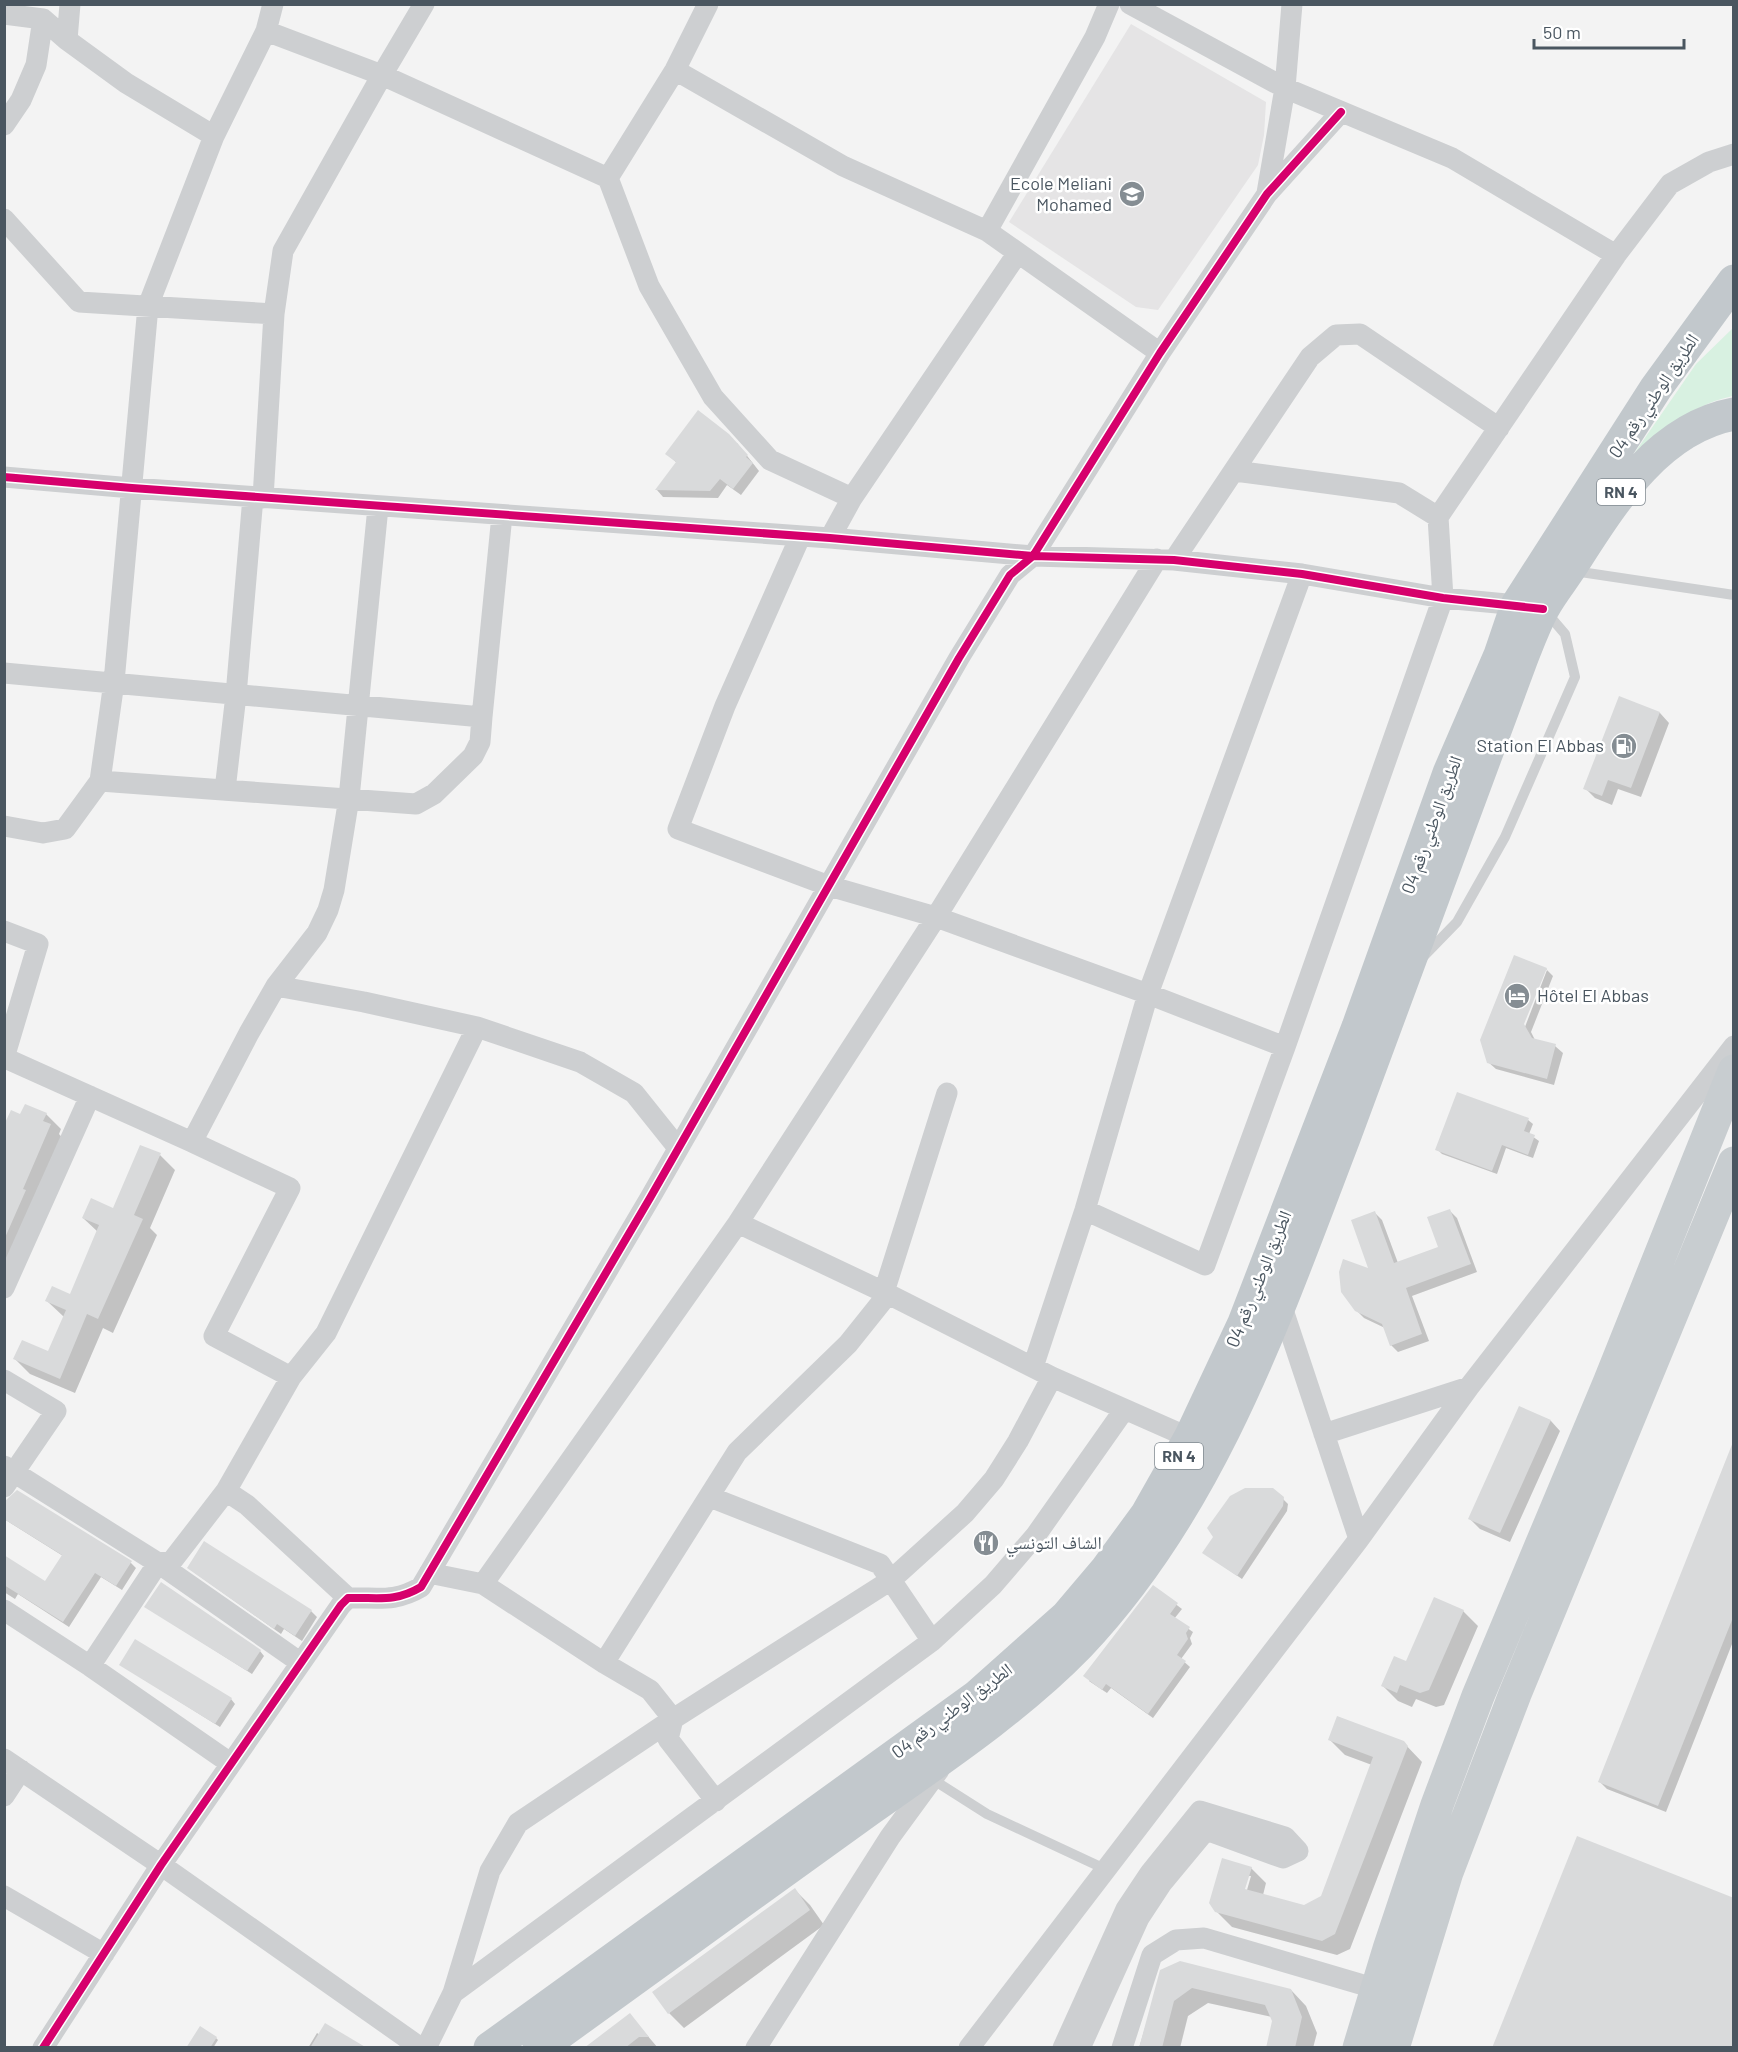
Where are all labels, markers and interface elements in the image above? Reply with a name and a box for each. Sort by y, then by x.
scale bar [1534,12,1684,50]
text: 50 m [1543,21,1581,43]
place label: Ecole Meliani Mohamed [1010,172,1112,215]
school or university icon: Ecole Meliani Mohamed [1117,179,1147,209]
street label: الطريق الوطني رقم 04 [1603,329,1707,464]
road number: RN 4 [1597,479,1645,505]
fuel station icon: Station El Abbas [1609,731,1639,761]
place label: Station El Abbas [1477,734,1604,756]
street label: الطريق الوطني رقم 04 [1396,753,1471,898]
hotel icon: Hôtel El Abbas [1502,981,1532,1011]
place label: Hôtel El Abbas [1537,984,1649,1006]
street label: الطريق الوطني رقم 04 [1221,1207,1300,1352]
road number: RN 4 [1155,1443,1203,1469]
restaurant icon: الشاف التونسي [971,1528,1001,1558]
place label: الشاف التونسي [1006,1531,1102,1558]
street label: الطريق الوطني رقم 04 [887,1658,1019,1766]

